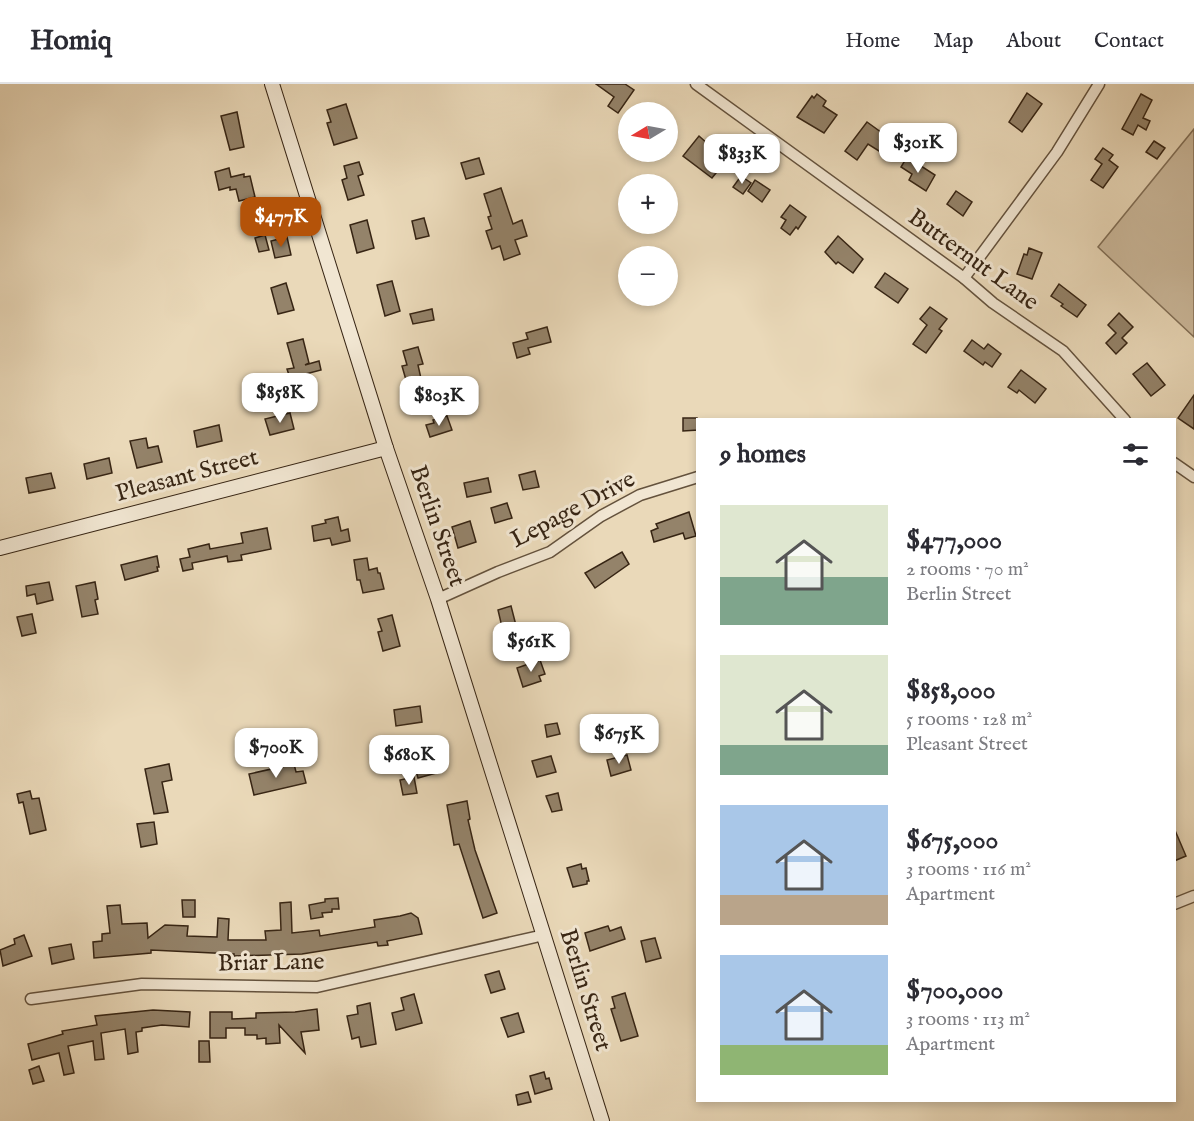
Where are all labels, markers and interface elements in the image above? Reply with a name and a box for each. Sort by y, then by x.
text: Homiq [30,24,112,59]
text: Home [845,28,900,55]
text: Map [933,28,973,55]
text: About [1006,28,1061,55]
text: Contact [1094,28,1164,55]
north arrow [618,102,678,162]
map controls [618,102,678,306]
pin: $301K [876,123,960,174]
text: $301K [893,130,943,155]
pin: $833K [700,134,784,185]
text: $833K [718,141,766,166]
button: + [618,174,678,234]
pin: $477K [239,197,323,248]
street label: Butternut Lane [901,202,1045,318]
text: $477K [254,204,308,229]
button: − [618,246,678,306]
pin: $858K [238,373,322,424]
pin: $803K [397,376,481,427]
text: $858K [256,380,304,405]
text: $803K [414,383,464,408]
text: 9 homes [720,438,806,471]
icon: filters [1119,438,1152,471]
street label: Pleasant Street [112,442,262,510]
street label: Berlin Street [402,461,472,591]
street label: Lepage Drive [505,464,641,556]
text: $477,000 [906,524,1002,557]
icon: home [768,529,840,601]
text: 2 rooms · 70 m² [906,557,1029,582]
text: Berlin Street [906,582,1011,607]
pin: $561K [489,622,573,673]
text: $561K [507,629,555,654]
text: $858,000 [906,674,995,707]
icon: home [768,679,840,751]
text: 5 rooms · 128 m² [906,707,1032,732]
pin: $675K [577,714,661,765]
text: $675K [594,721,644,746]
pin: $700K [234,728,318,779]
text: Pleasant Street [906,732,1028,757]
text: $700K [249,735,303,760]
pin: $680K [367,735,451,786]
text: $680K [383,742,435,767]
text: $675,000 [906,824,998,857]
icon: home [768,829,840,901]
text: 3 rooms · 116 m² [906,857,1031,882]
text: Apartment [906,882,995,907]
street label: Berlin Street [552,925,618,1055]
street label: Briar Lane [217,947,325,979]
text: $700,000 [906,974,1003,1007]
icon: home [768,979,840,1051]
text: 3 rooms · 113 m² [906,1007,1030,1032]
text: Apartment [906,1032,995,1057]

